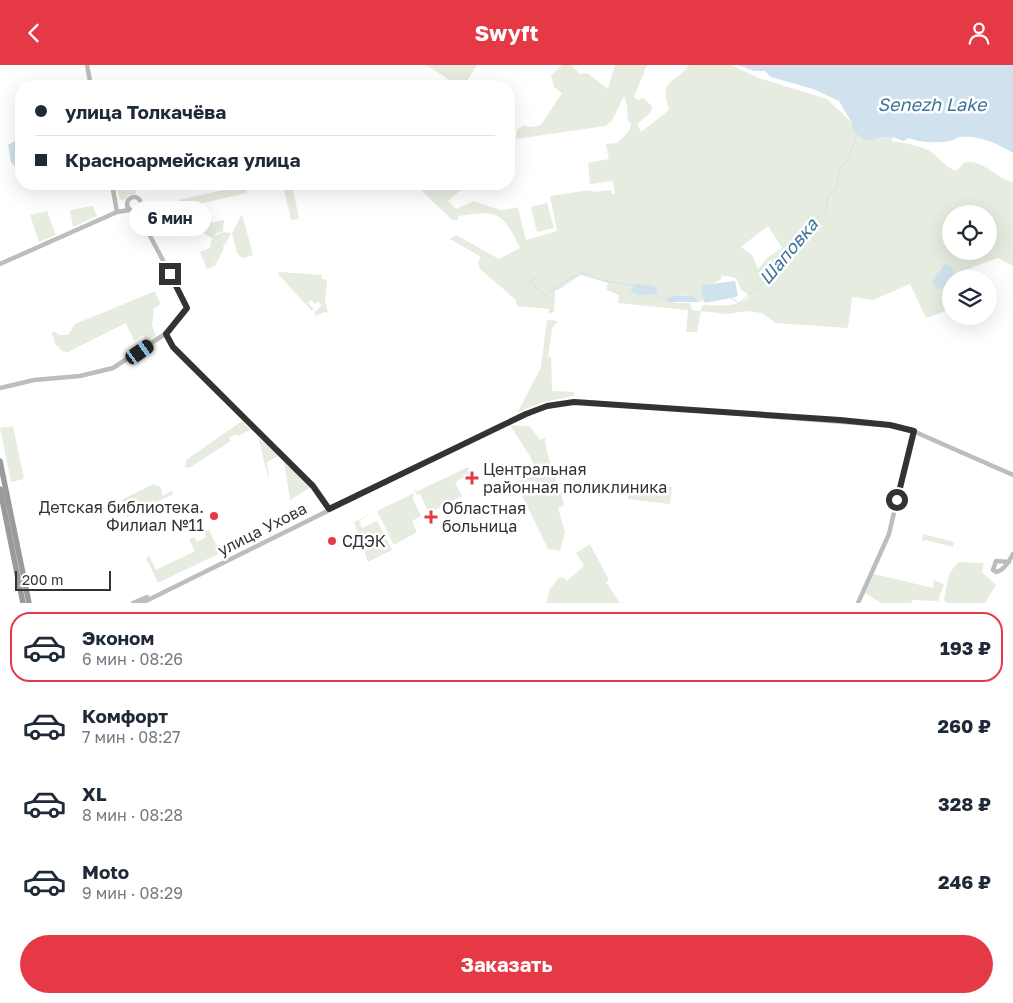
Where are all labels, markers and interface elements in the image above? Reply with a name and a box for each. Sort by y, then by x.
icon: back [20,19,48,47]
text: Swyft [475,19,538,46]
icon: person [965,19,993,47]
water label: Senezh Lake [877,93,988,115]
text: улица Толкачёва [65,100,226,123]
text: Красноармейская улица [65,148,300,171]
callout: 6 мин [129,201,211,237]
map controls [942,205,997,325]
button: locate [942,205,997,260]
text: 6 мин [147,208,193,228]
water label: Шаповка [754,213,823,289]
route end [159,263,181,285]
button: layers [942,270,997,325]
car [123,337,156,367]
place label: Центральная районная поликлиника [483,459,667,497]
marker: Центральная районная поликлиника [465,471,479,485]
route start [886,489,908,511]
place label: Детская библиотека. Филиал №11 [39,497,204,535]
street label: улица Ухова [214,498,310,560]
place label: Областная больница [442,498,526,536]
marker: Детская библиотека. Филиал №11 [208,510,220,522]
marker: Областная больница [424,510,438,524]
place label: СДЭК [342,531,386,551]
marker: СДЭК [326,535,338,547]
scale bar [15,568,111,591]
text: 200 m [22,571,63,588]
icon: car [22,625,67,670]
text: Эконом [82,626,154,649]
text: 193 ₽ [940,636,991,659]
text: 6 мин · 08:26 [82,649,183,669]
icon: car [22,703,67,748]
text: Комфорт [82,704,168,727]
text: 260 ₽ [937,714,991,737]
text: 7 мин · 08:27 [82,727,181,747]
icon: car [22,781,67,826]
text: XL [82,782,107,805]
text: 328 ₽ [938,792,991,815]
text: 8 мин · 08:28 [82,805,183,825]
icon: car [22,859,67,904]
text: Moto [82,860,129,883]
text: 246 ₽ [938,870,991,893]
text: 9 мин · 08:29 [82,883,183,903]
button: Заказать [20,935,993,993]

